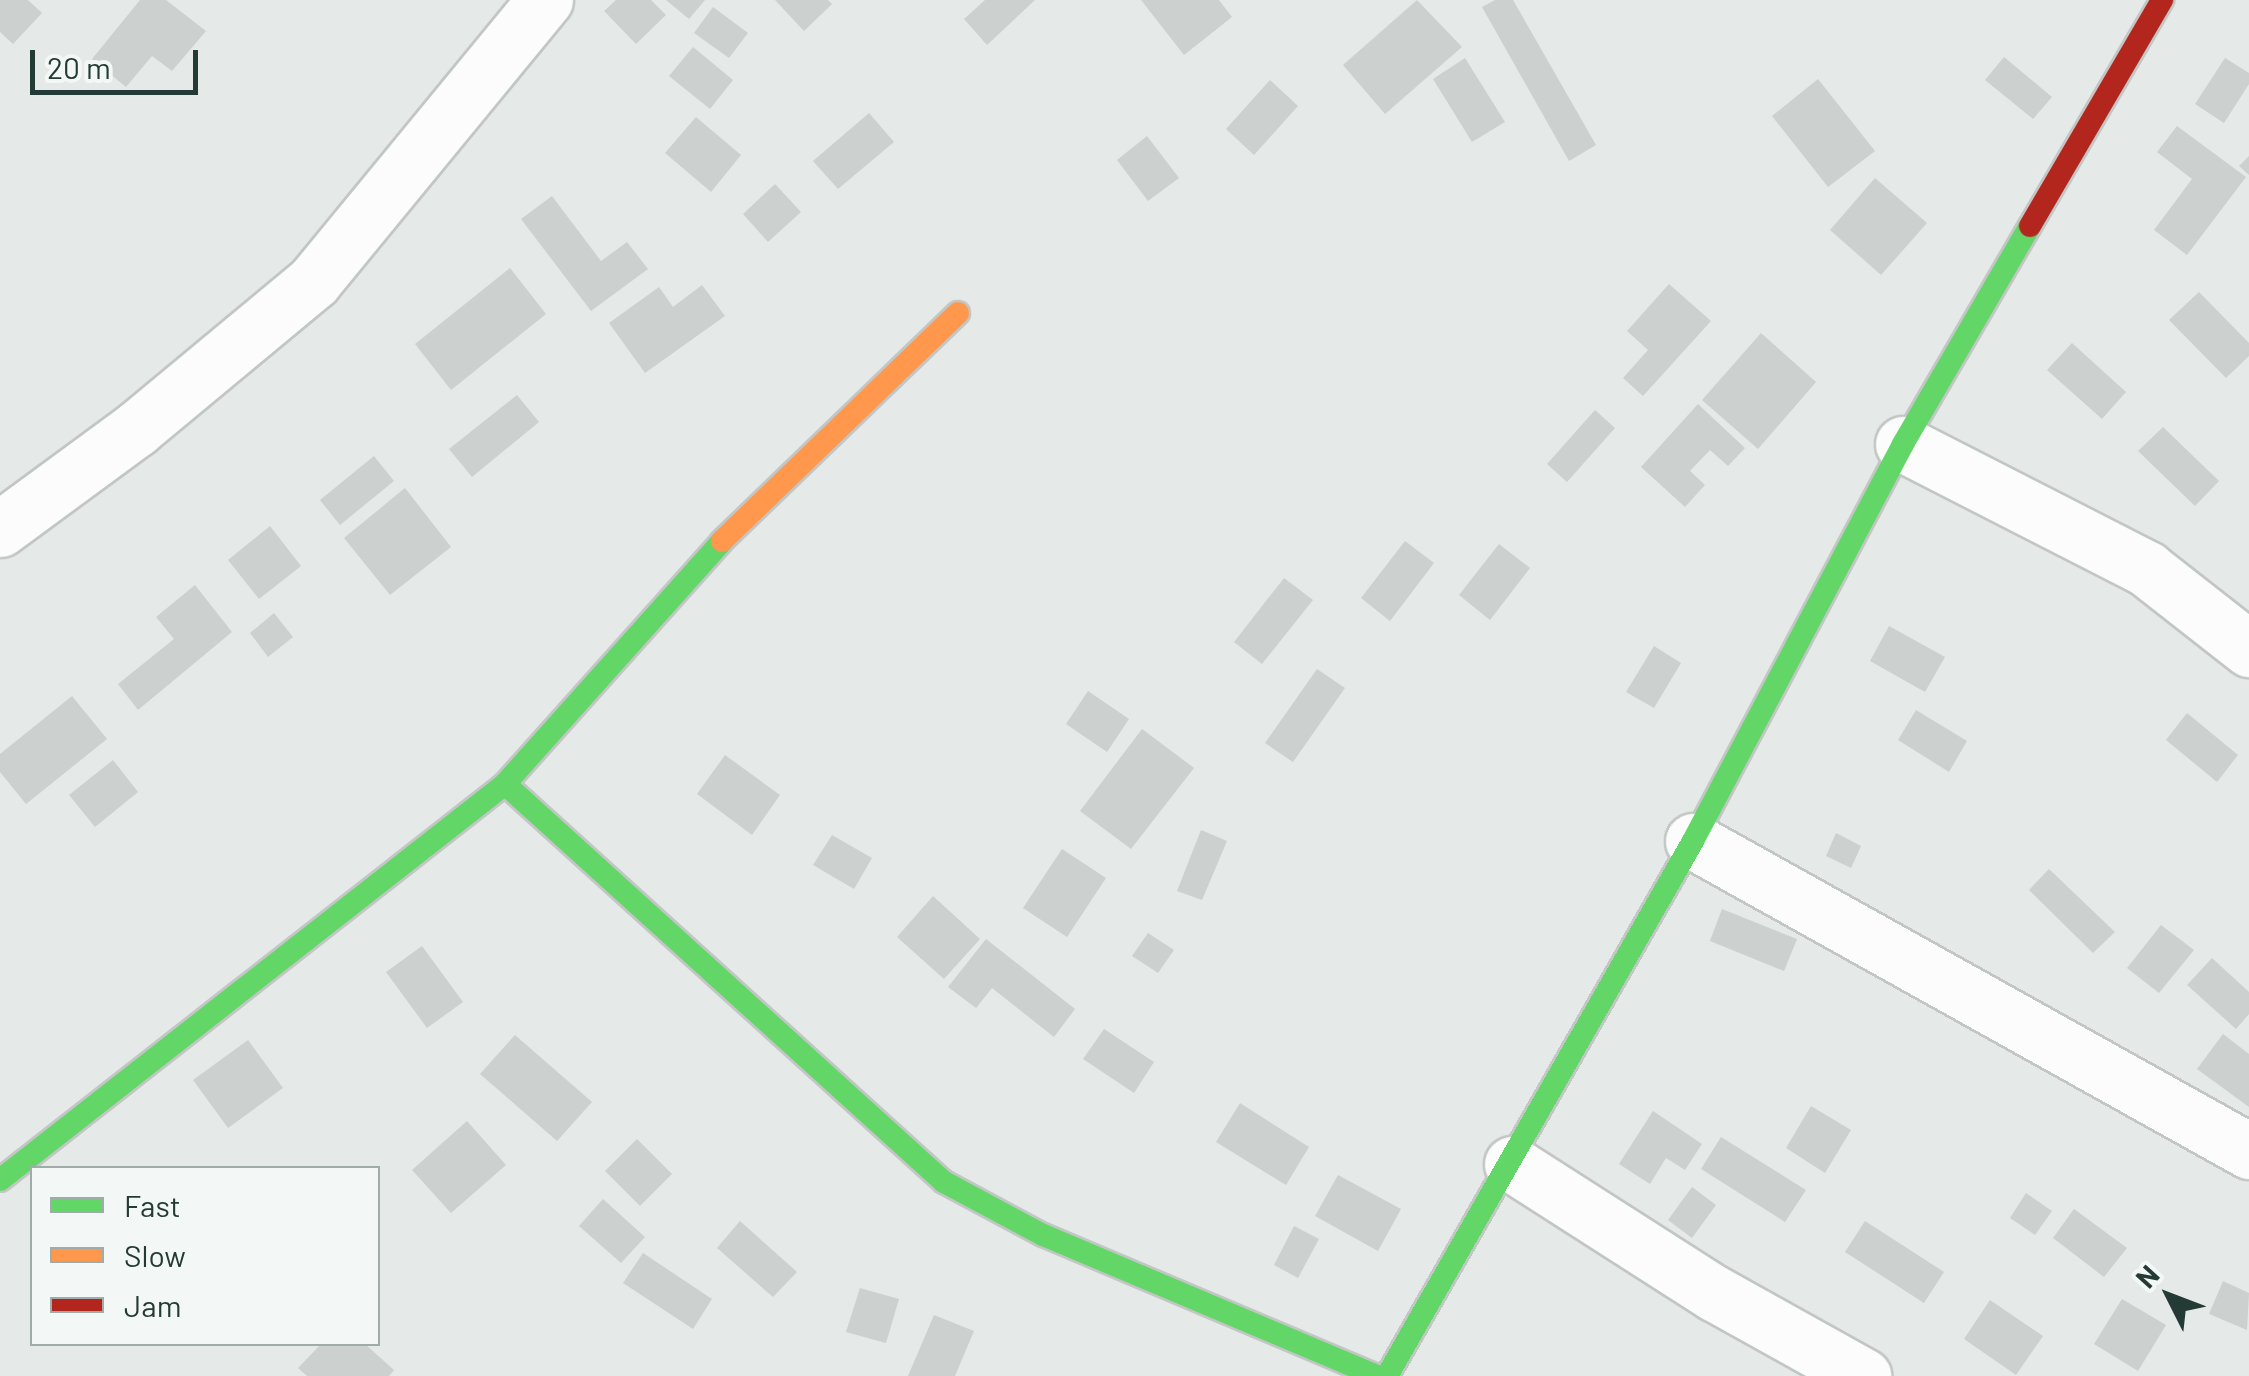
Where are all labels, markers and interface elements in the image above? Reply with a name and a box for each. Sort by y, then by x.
scale bar [35,30,202,92]
text: 20 m [47,49,111,85]
legend [30,1166,380,1346]
text: Fast [124,1187,181,1223]
text: Slow [124,1237,186,1273]
north arrow [2119,1246,2219,1346]
text: N [2128,1258,2166,1294]
text: Jam [124,1287,181,1323]

